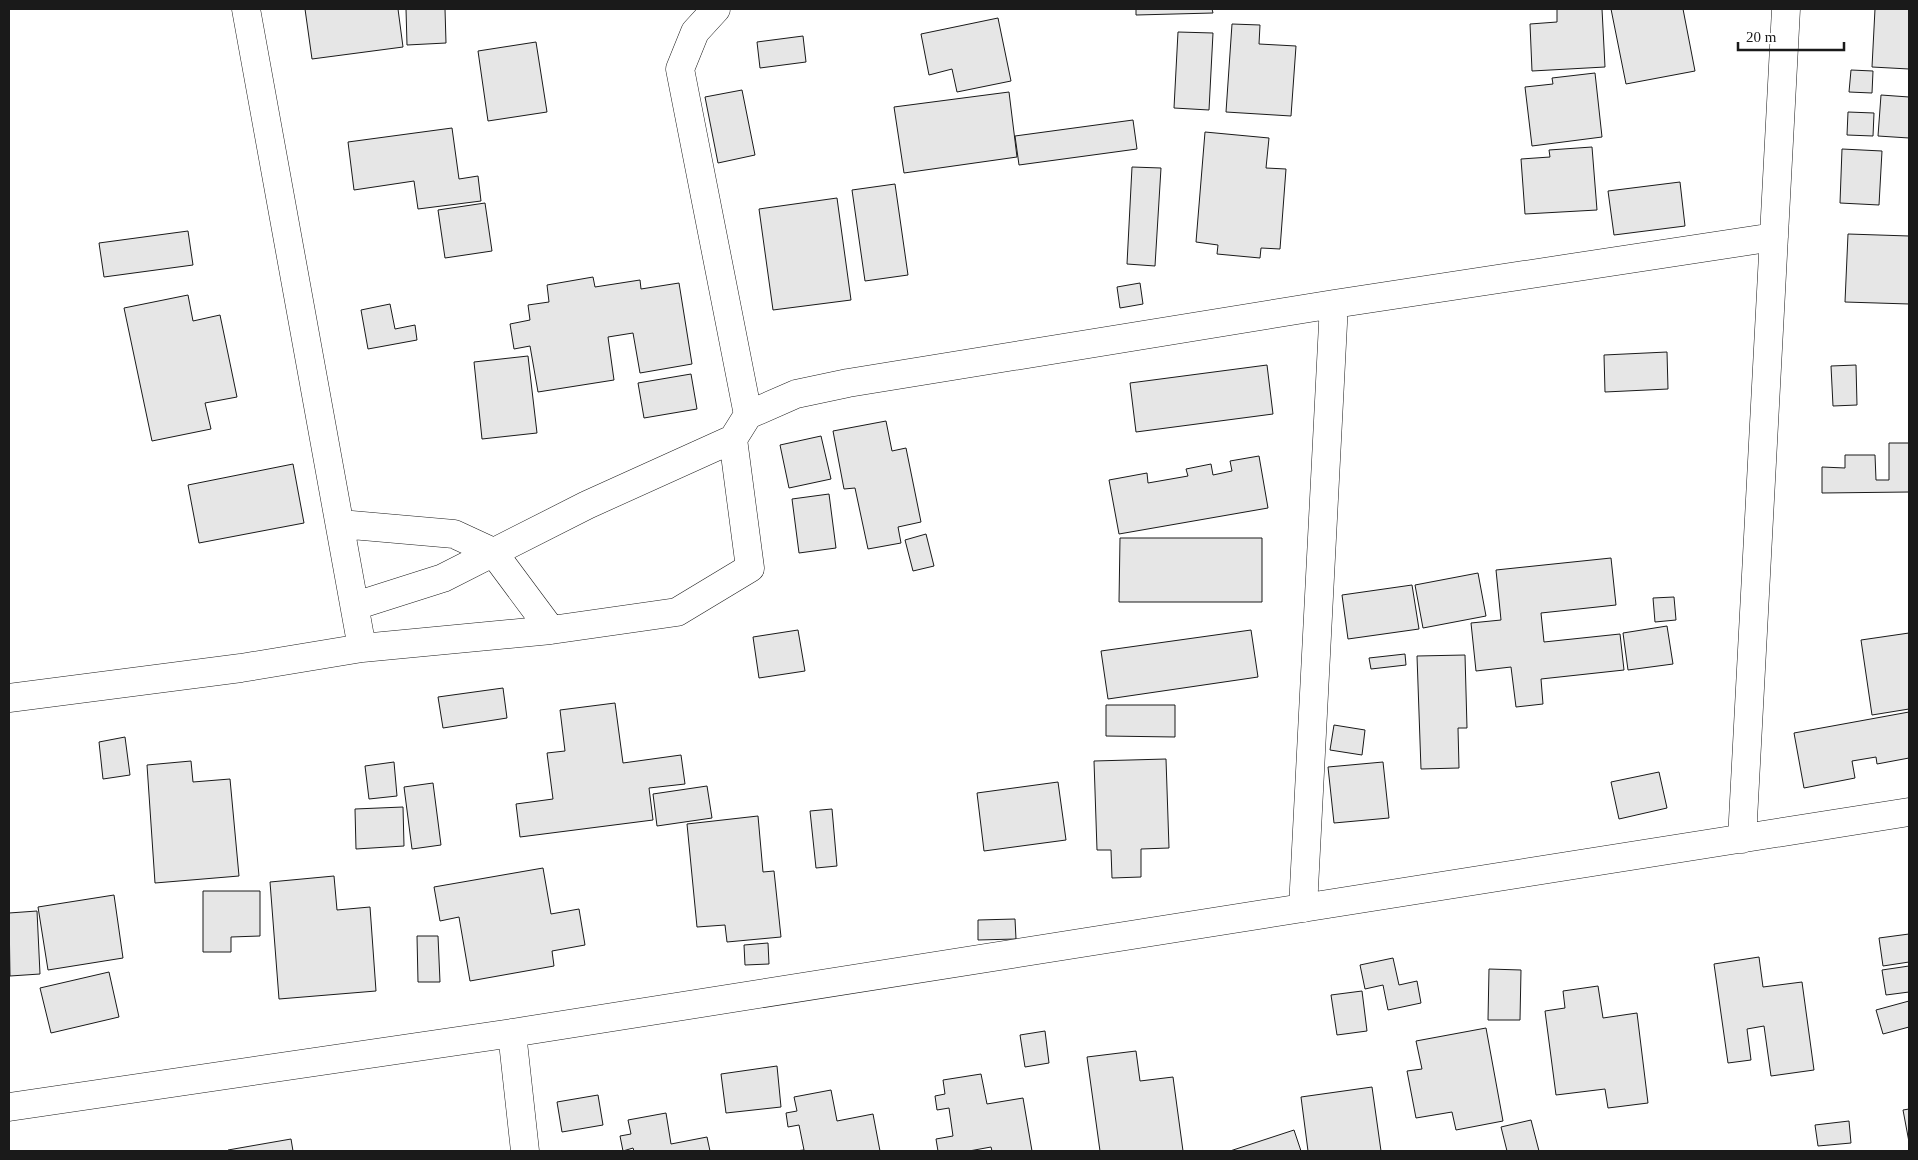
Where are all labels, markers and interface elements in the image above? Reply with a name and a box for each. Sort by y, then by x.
scale bar [1738,20,1844,52]
text: 20 m [1746,29,1777,45]

